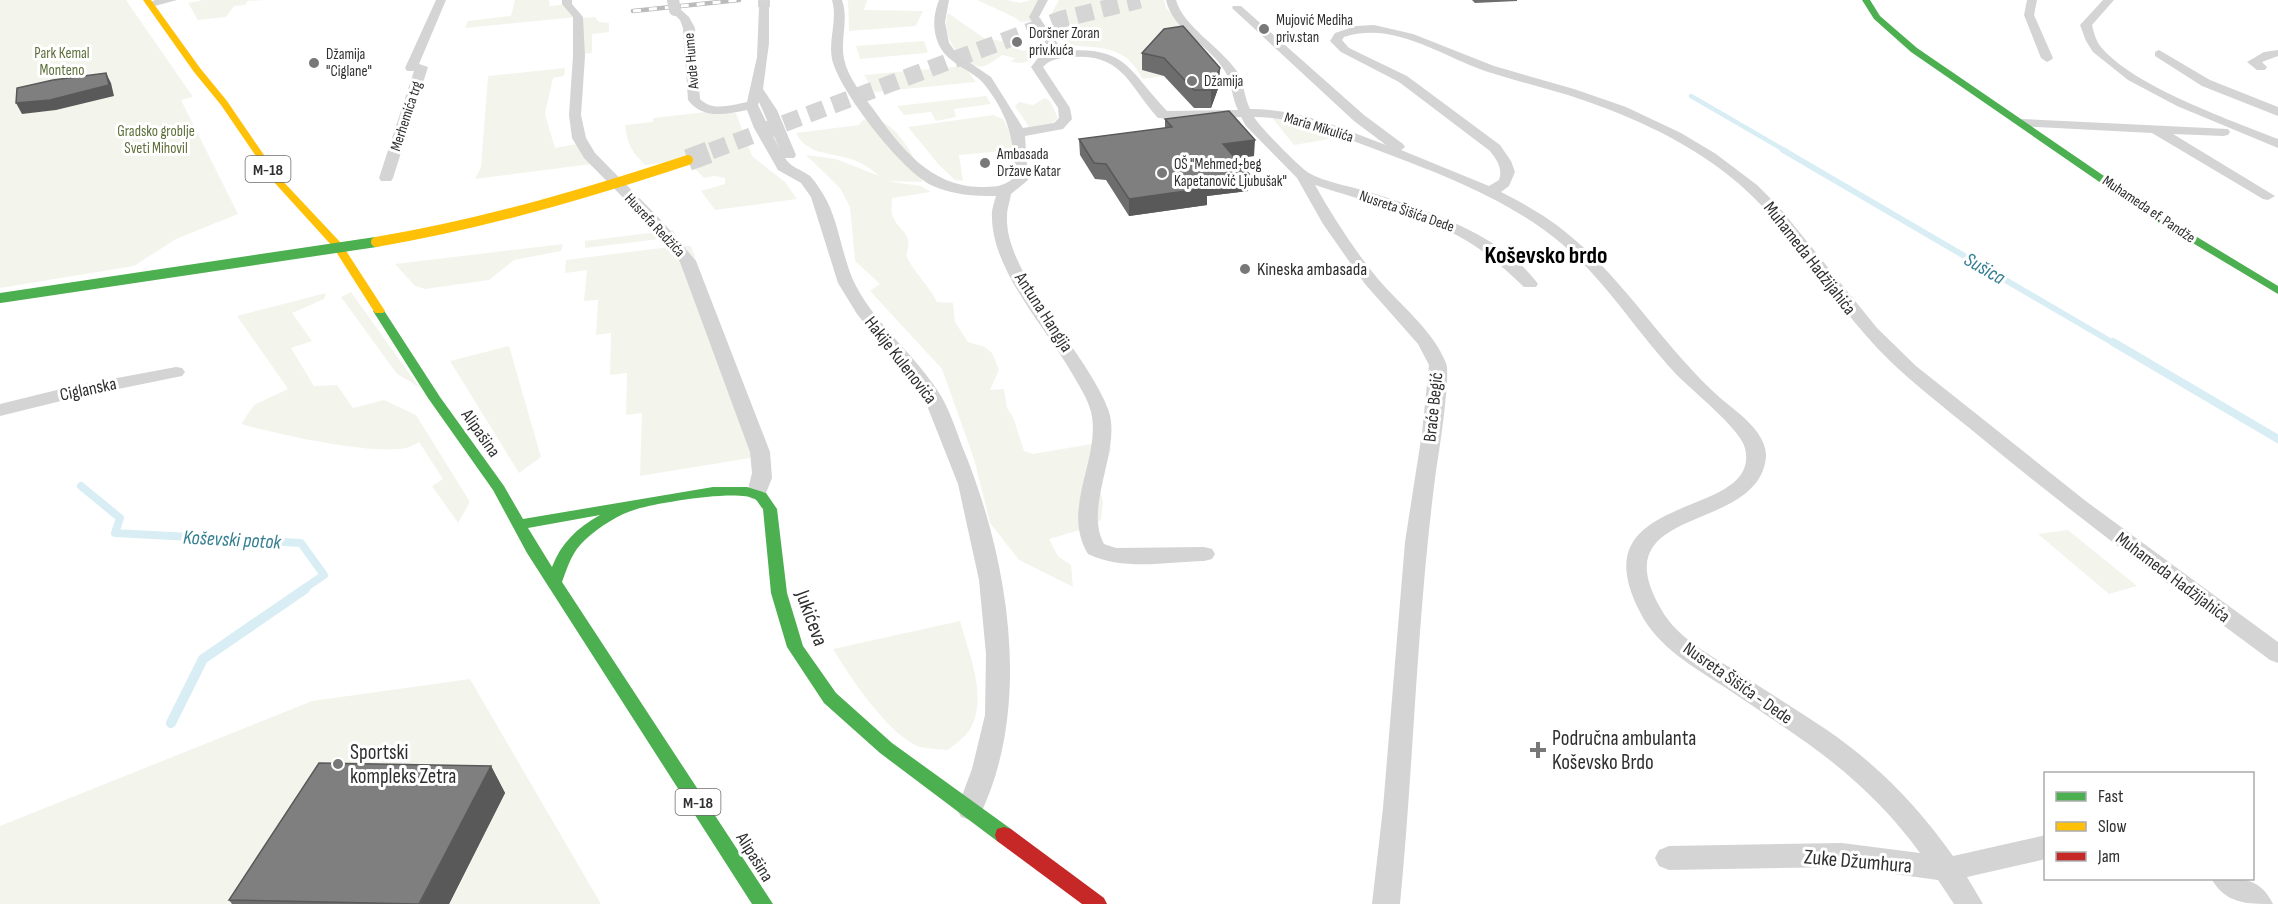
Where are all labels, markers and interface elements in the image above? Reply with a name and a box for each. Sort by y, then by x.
place label: Mujović Mediha priv.stan [1276,11,1353,47]
marker: Mujović Mediha priv.stan [1257,22,1271,36]
place label: Doršner Zoran priv.kuća [1029,24,1100,60]
street label: Avde Hume [680,32,703,91]
marker: Doršner Zoran priv.kuća [1010,35,1024,49]
park label: Park Кemal Monteno [34,44,90,80]
place label: Džamija "Ciglane" [326,45,372,81]
marker: Džamija "Ciglane" [307,56,321,70]
place label: Džamija [1204,72,1244,91]
marker: Džamija [1185,74,1199,88]
street label: Merhemića trg [386,79,427,154]
street label: Maria Mikulića [1282,108,1356,147]
park label: Gradsko groblje Sveti Mihovil [117,122,195,158]
place label: Ambasada Države Katar [996,145,1062,181]
place label: OŠ "Mehmed-beg Kapetanović Ljubušak" [1174,155,1287,191]
road number: M-18 [246,156,290,182]
marker: Ambasada Države Katar [978,156,992,170]
marker: OŠ "Mehmed-beg Kapetanović Ljubušak" [1155,166,1169,180]
street label: Muhameda ef. Pandže [2099,171,2199,248]
street label: Nusreta Šišića Dede [1357,186,1457,237]
street label: Husrefa Redžića [620,189,689,261]
street label: Muhameda Hadžijahića [1759,198,1860,319]
district label: Koševsko brdo [1485,241,1607,270]
water label: Sušica [1960,248,2009,290]
place label: Kineska ambasada [1257,259,1367,280]
marker: Kineska ambasada [1238,262,1252,276]
street label: Antuna Hangija [1009,268,1077,356]
street label: Hakije Kulenovića [860,313,941,408]
street label: Braće Begić [1419,371,1448,443]
street label: Ciglanska [58,373,118,406]
street label: Alipašina [456,404,505,461]
water label: Koševski potok [182,525,282,555]
street label: Muhameda Hadžijahića [2111,528,2234,627]
street label: Jukićeva [790,586,833,649]
street label: Nusreta Šišića - Dede [1679,638,1796,729]
place label: Područna ambulanta Koševsko Brdo [1552,726,1696,775]
place label: Sportski kompleks Zetra [350,740,456,789]
marker: Područna ambulanta Koševsko Brdo [1529,741,1547,759]
marker: Sportski kompleks Zetra [331,757,345,771]
legend [2044,772,2254,880]
text: Fast [2098,786,2124,807]
road number: M-18 [676,789,720,815]
text: Slow [2098,816,2127,837]
street label: Alipašina [731,828,778,886]
street label: Zuke Džumhura [1803,844,1913,879]
text: Jam [2097,846,2120,867]

